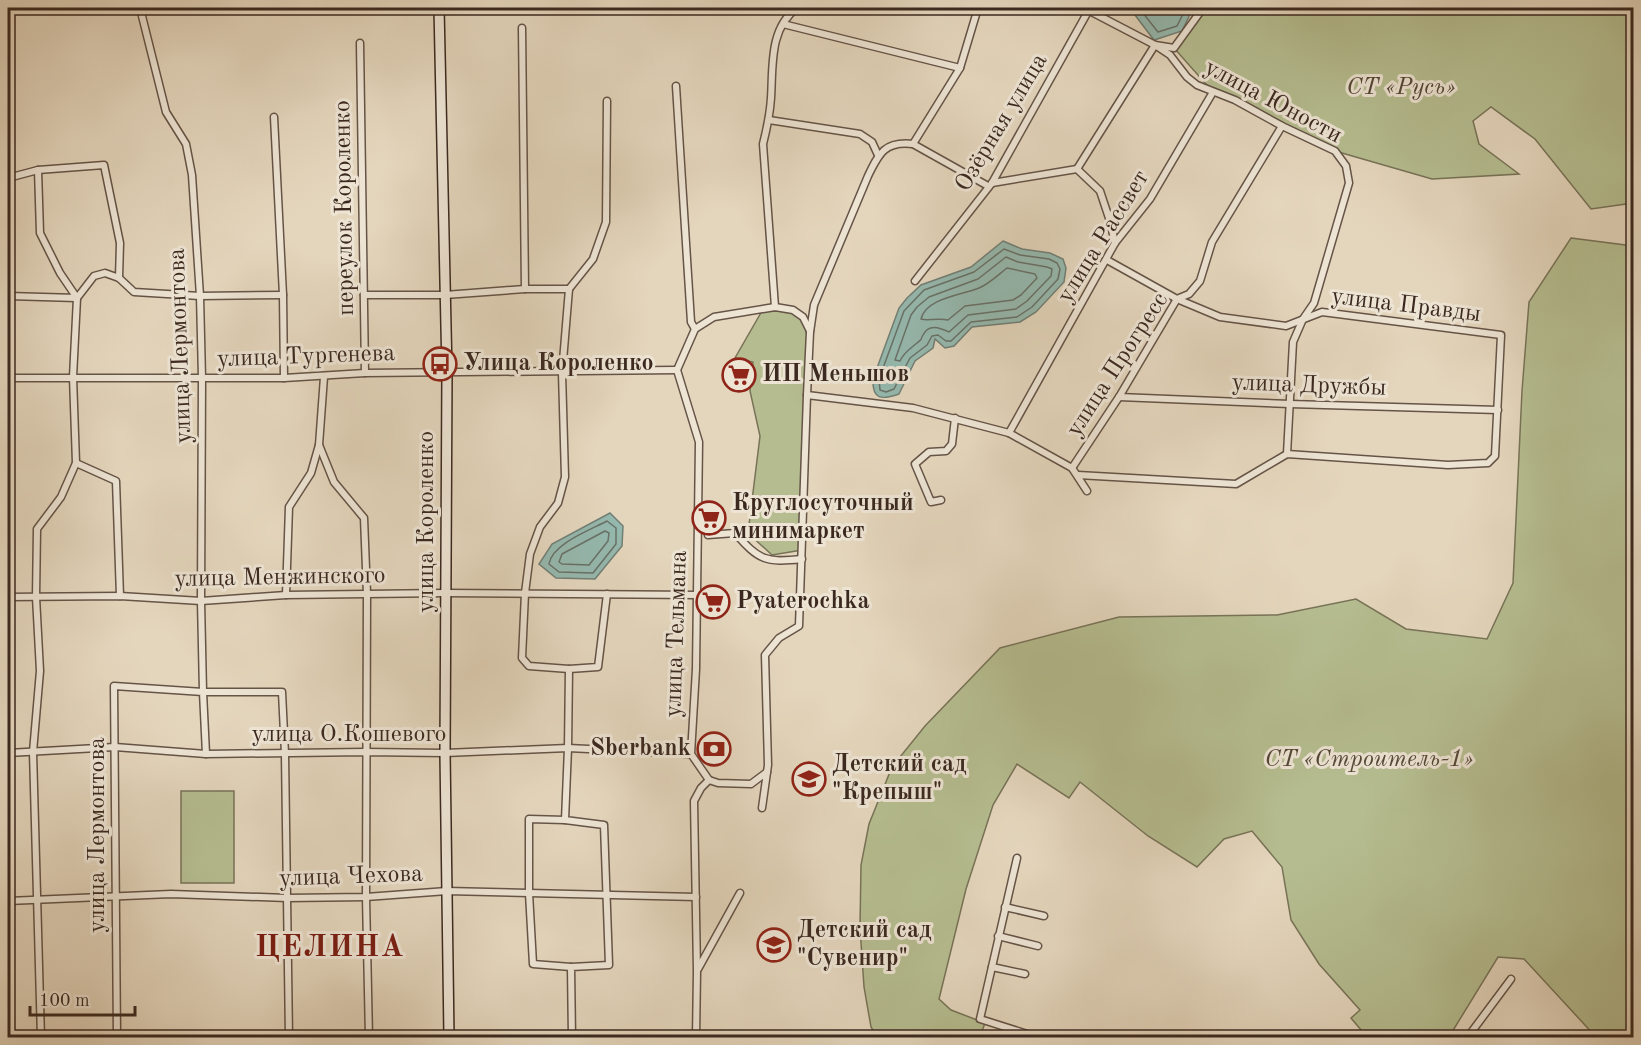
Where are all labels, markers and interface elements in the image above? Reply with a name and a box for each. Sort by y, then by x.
street label: Озёрная улица [951,50,1053,196]
street label: улица Юности [1200,56,1346,148]
park label: СТ «Русь» [1346,76,1456,100]
street label: переулок Короленко [331,100,359,316]
street label: улица Рассвет [1054,167,1154,307]
street label: улица Лермонтова [166,248,196,444]
street label: улица Правды [1330,285,1482,327]
street label: улица Прогресс [1063,289,1173,441]
street label: улица Тургенева [217,342,396,372]
bus stop icon: Улица Короленко [422,346,458,382]
place label: Улица Короленко [463,352,654,376]
supermarket icon: ИП Меньшов [721,357,757,393]
place label: ИП Меньшов [762,363,909,387]
street label: улица Дружбы [1231,371,1387,401]
street label: улица Короленко [415,431,439,613]
place label: Круглосуточный минимаркет [732,492,914,544]
supermarket icon: Круглосуточный минимаркет [691,500,727,536]
street label: улица Тельмана [662,550,692,718]
street label: улица Менжинского [174,564,386,592]
supermarket icon: Pyaterochka [695,584,731,620]
place label: Pyaterochka [736,590,870,614]
street label: улица О.Кошевого [252,723,446,747]
bank icon: Sberbank [696,731,732,767]
street label: улица Лермонтова [86,737,110,933]
place label: Sberbank [590,737,691,761]
park label: СТ «Строитель-1» [1264,748,1474,772]
place label: Детский сад "Крепыш" [832,753,967,805]
school or university icon: Детский сад "Крепыш" [791,761,827,797]
street label: улица Чехова [279,862,423,892]
place label: Детский сад "Сувенир" [797,919,932,971]
school or university icon: Детский сад "Сувенир" [756,927,792,963]
district label: ЦЕЛИНА [255,933,405,963]
scale bar [30,979,135,1017]
text: 100 m [39,992,90,1010]

